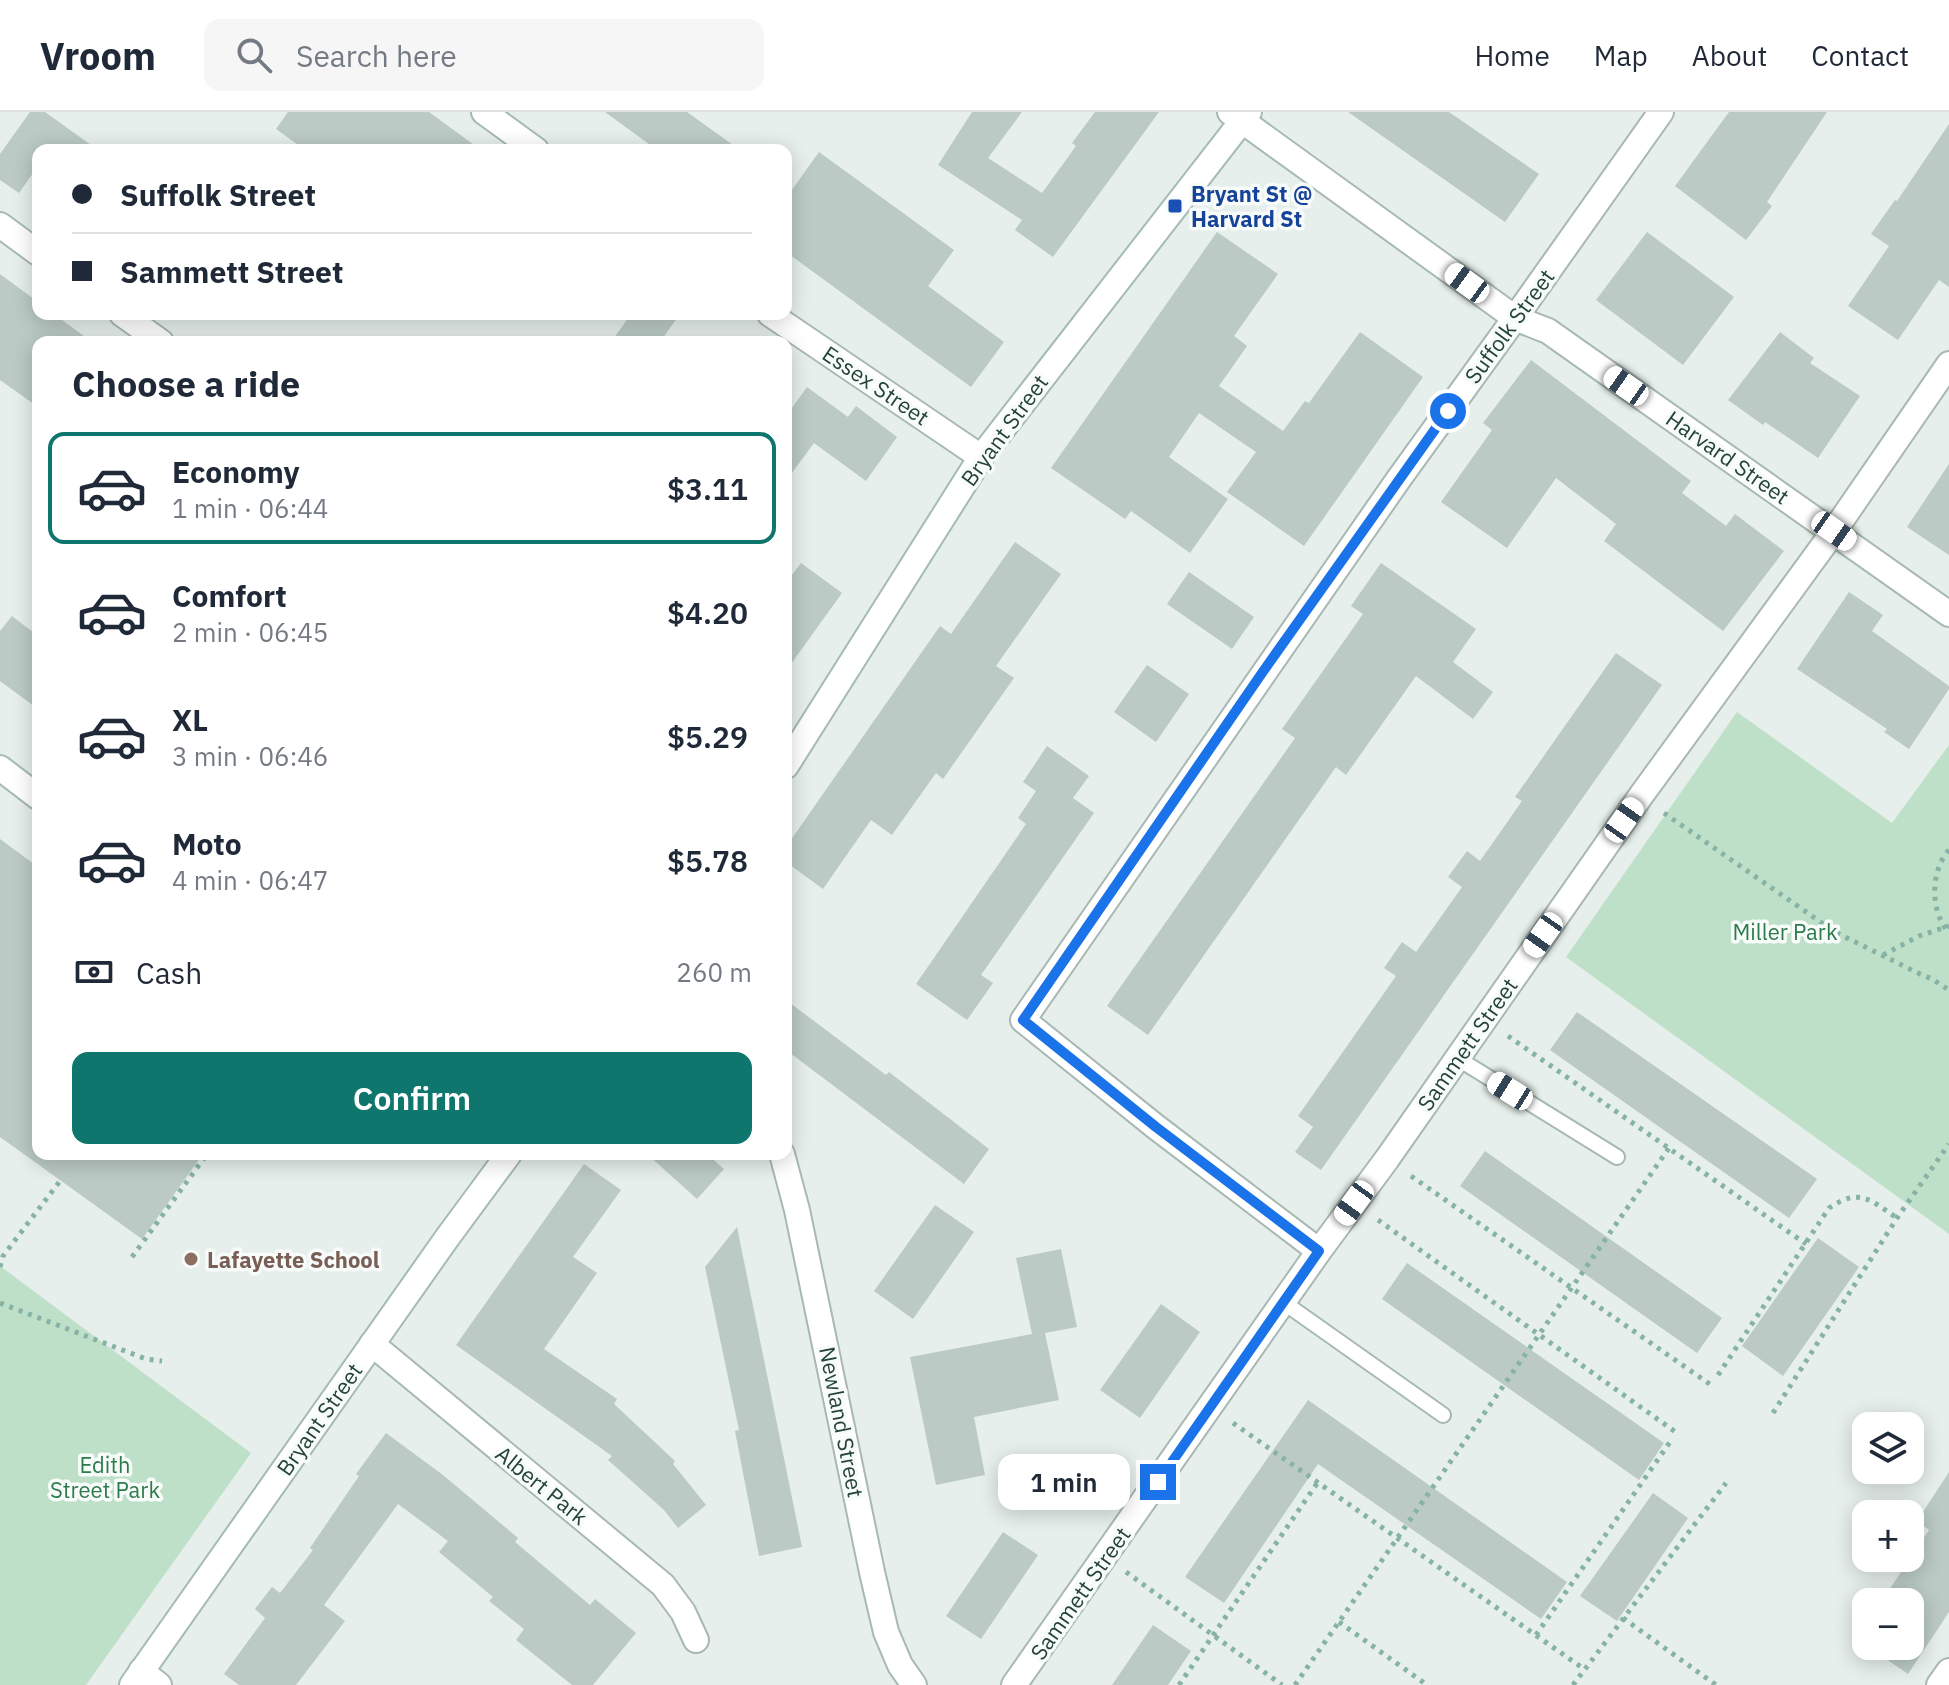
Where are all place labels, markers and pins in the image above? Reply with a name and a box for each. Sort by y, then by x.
place label: Bryant St @ Harvard St [1191,179,1313,233]
marker: Bryant St @ Harvard St [1166,197,1184,215]
place label: Lafayette School [207,1245,380,1274]
marker: Lafayette School [182,1250,200,1268]

